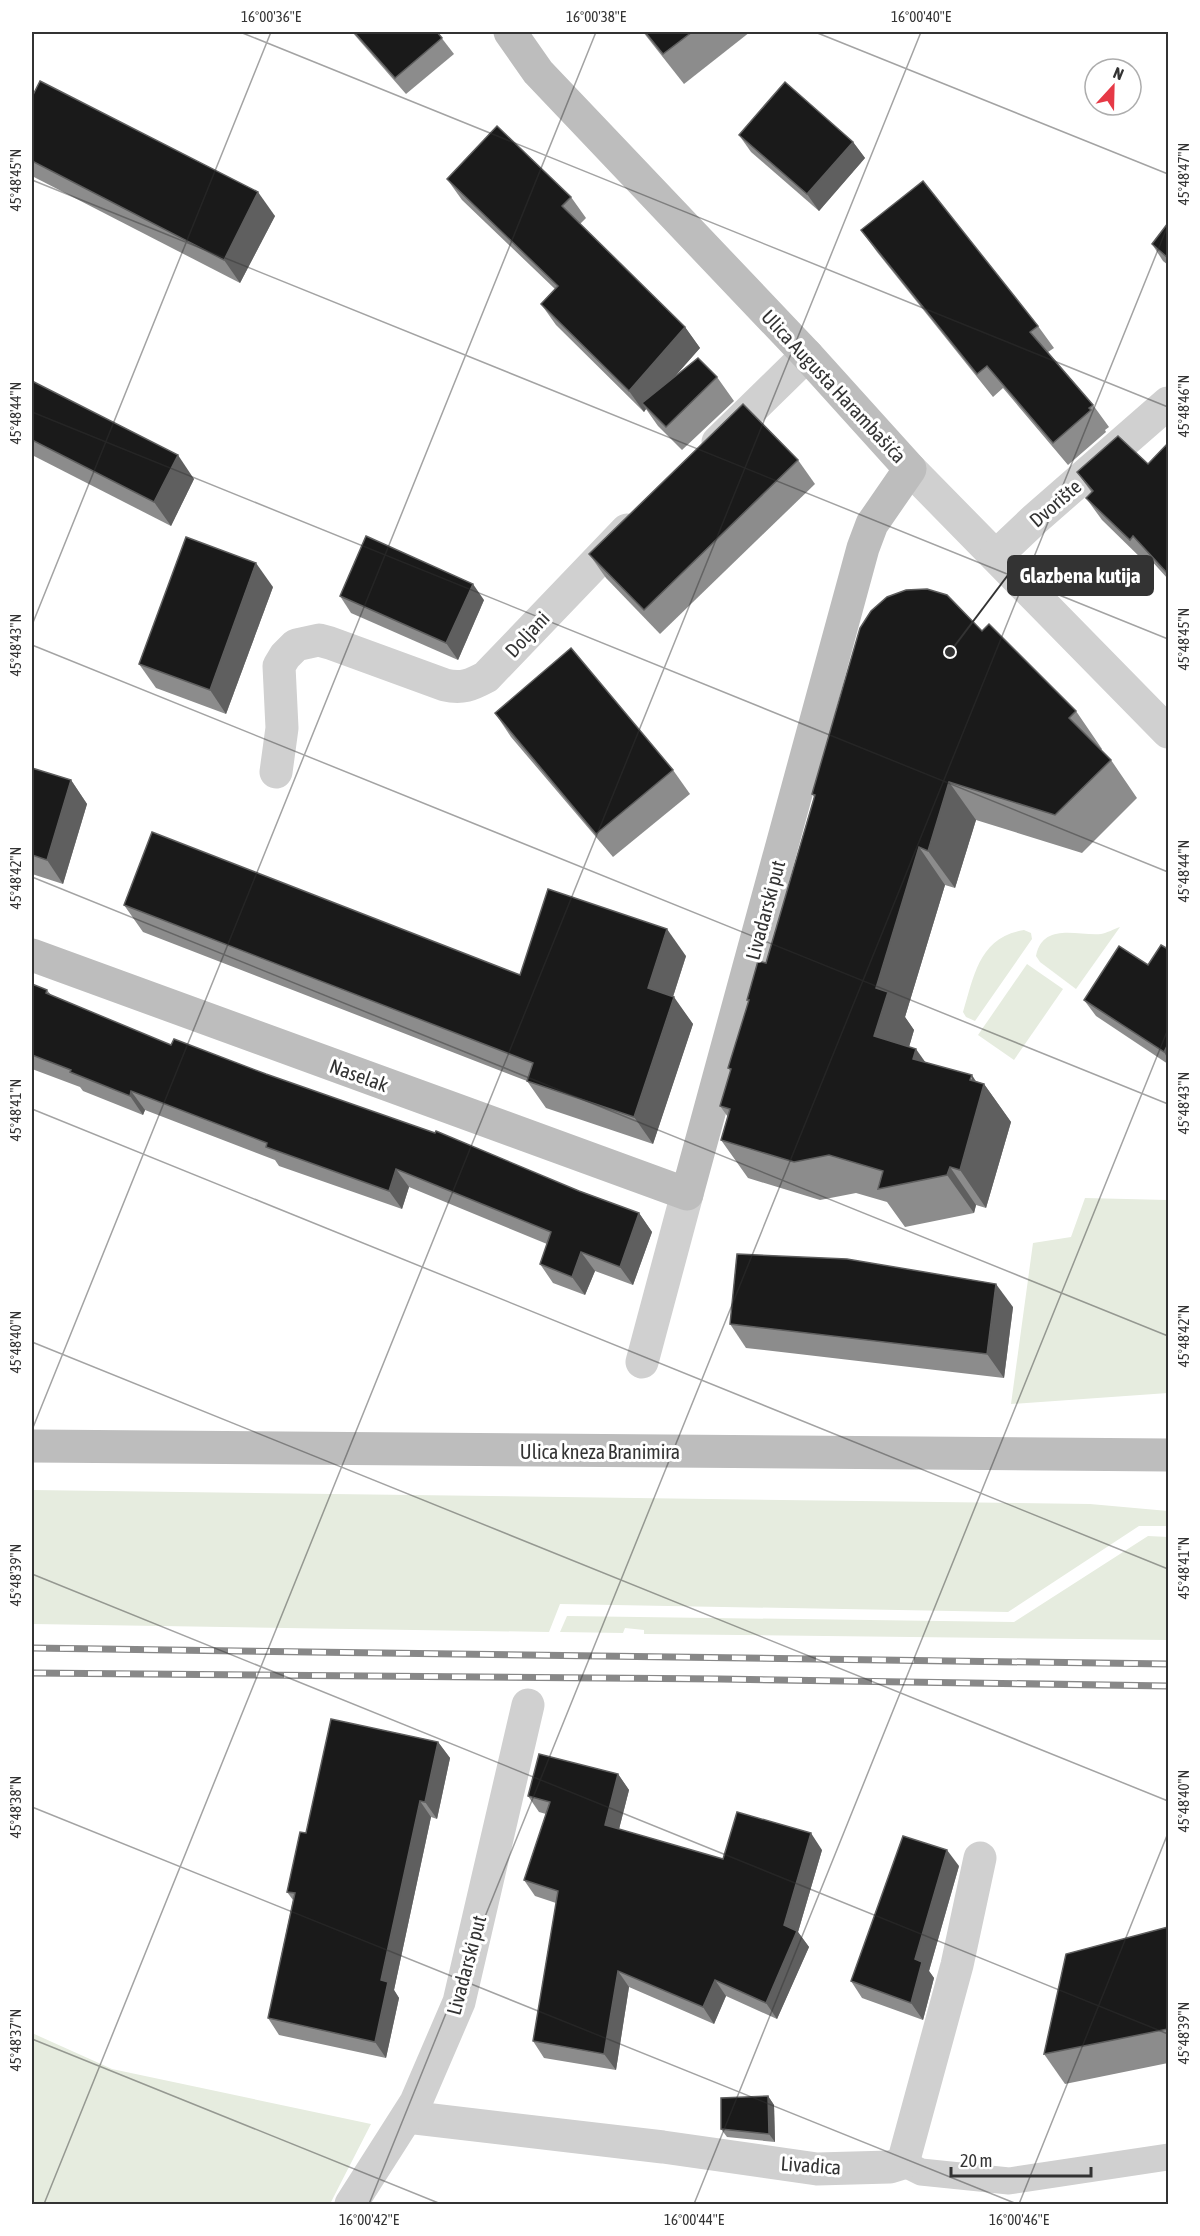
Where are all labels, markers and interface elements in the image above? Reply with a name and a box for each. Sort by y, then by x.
text: 16°00'36"E [241,8,302,25]
text: 16°00'38"E [566,8,627,25]
text: 16°00'40"E [891,8,952,25]
north arrow [1083,57,1143,117]
text: N [1111,63,1126,83]
text: 45°48'47"N [1175,143,1192,205]
text: 45°48'45"N [7,149,24,211]
street label: Ulica Augusta Harambašića [757,305,911,467]
text: 45°48'46"N [1175,375,1192,437]
text: 45°48'44"N [7,382,24,444]
street label: Dvorište [1024,474,1086,532]
callout: Glazbena kutija [1008,556,1153,595]
text: Glazbena kutija [1019,563,1141,587]
street label: Doljani [500,606,554,662]
text: 45°48'45"N [1175,608,1192,670]
text: 45°48'43"N [7,614,24,676]
text: 45°48'44"N [1175,840,1192,902]
text: 45°48'42"N [7,847,24,909]
street label: Livadarski put [741,858,789,962]
street label: Naselak [327,1054,392,1096]
text: 45°48'43"N [1175,1072,1192,1134]
text: 45°48'41"N [7,1079,24,1141]
text: 45°48'42"N [1175,1305,1192,1367]
text: 45°48'40"N [7,1311,24,1373]
street label: Ulica kneza Branimira [520,1440,680,1463]
text: 45°48'41"N [1175,1537,1192,1599]
text: 45°48'39"N [7,1544,24,1606]
text: 45°48'40"N [1175,1770,1192,1832]
text: 45°48'38"N [7,1776,24,1838]
street label: Livadarski put [442,1913,490,2017]
text: 45°48'39"N [1175,2002,1192,2064]
text: 45°48'37"N [7,2009,24,2071]
scale bar [951,2140,1090,2178]
text: 20 m [960,2150,992,2171]
street label: Livadica [780,2151,842,2179]
text: 16°00'42"E [339,2211,400,2228]
text: 16°00'44"E [664,2211,725,2228]
text: 16°00'46"E [989,2211,1050,2228]

